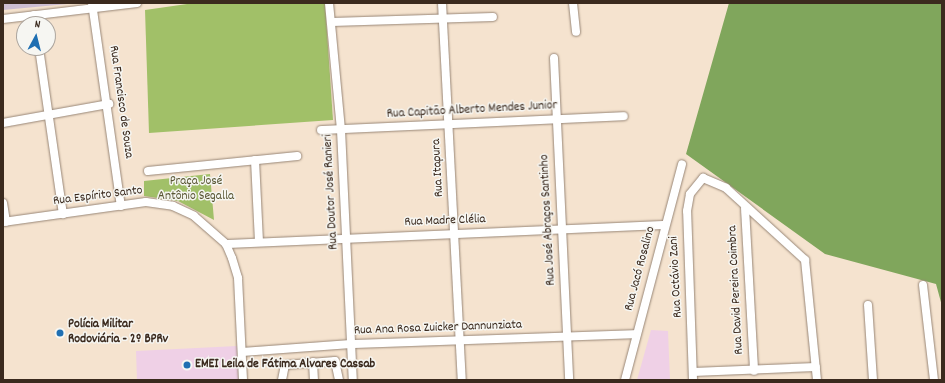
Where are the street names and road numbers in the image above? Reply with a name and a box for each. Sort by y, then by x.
street label: Rua Francisco de Souza [104,45,136,159]
street label: Rua Capitão Alberto Mendes Junior [386,99,558,123]
street label: Rua Doutor José Ranieri [321,134,343,250]
street label: Rua Itapura [430,138,448,198]
street label: Rua José Abraços Santinho [538,154,560,286]
street label: Rua Espírito Santo [52,184,144,210]
street label: Rua Madre Clélia [404,213,486,231]
street label: Rua Jacó Rosalino [622,225,660,313]
street label: Rua David Pereira Coimbra [726,225,748,355]
street label: Rua Octávio Zani [667,236,687,318]
street label: Rua Ana Rosa Zuicker Dannunziata [354,318,522,340]

